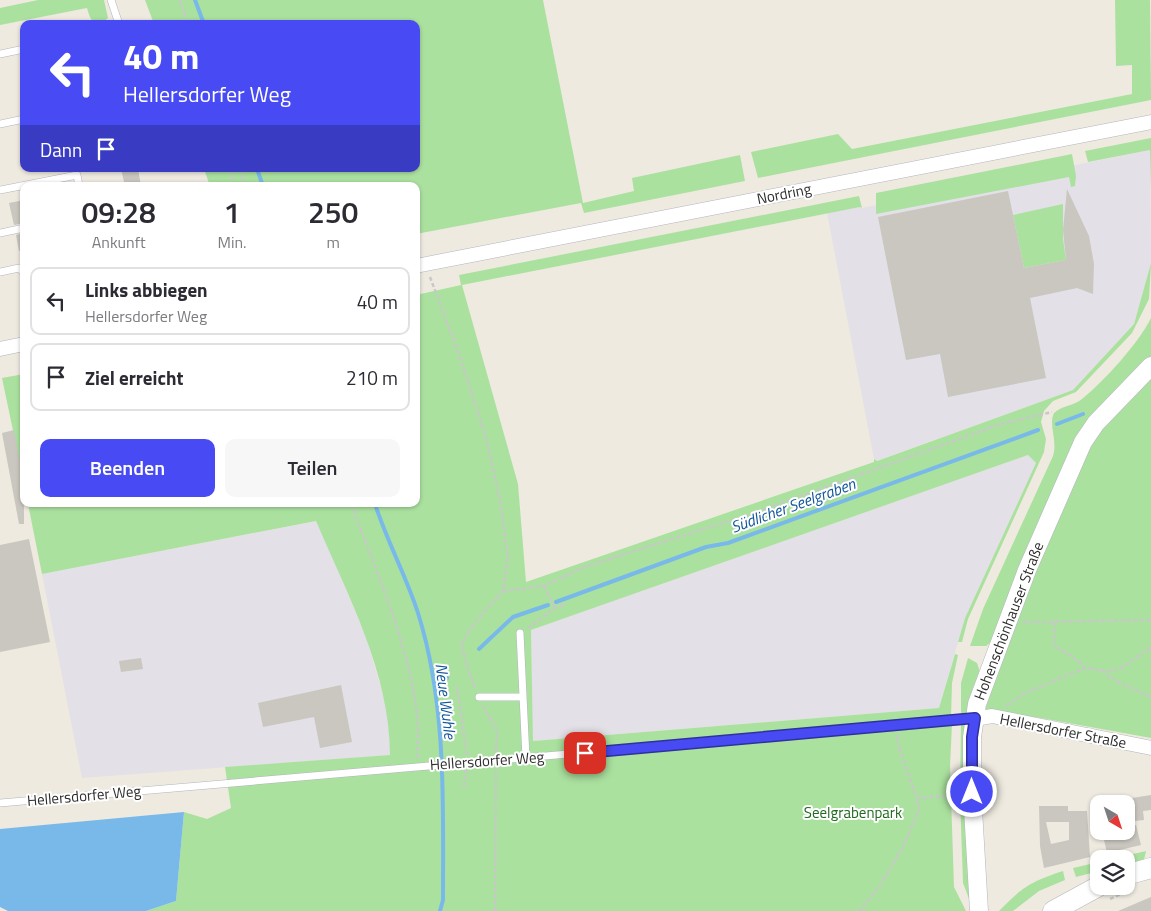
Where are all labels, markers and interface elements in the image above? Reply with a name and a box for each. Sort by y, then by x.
text: 40 m [123,29,199,83]
icon: left [40,40,105,105]
text: Hellersdorfer Weg [123,77,291,111]
text: Dann [40,135,82,164]
icon: arrive [92,135,120,163]
street label: Nordring [755,177,813,210]
text: 09:28 [82,189,156,235]
text: 1 [224,189,240,235]
text: 250 [308,189,358,235]
text: Ankunft [92,230,146,254]
text: Min. [217,230,246,254]
text: m [327,230,340,254]
text: Links abbiegen [85,275,208,304]
icon: left [42,287,70,315]
text: 40 m [357,287,398,316]
text: Hellersdorfer Weg [85,304,207,328]
icon: arrive [42,363,70,391]
text: Ziel erreicht [85,363,183,392]
text: 210 m [346,363,398,392]
button: Beenden [40,439,215,497]
button: Teilen [225,439,400,497]
water label: Südlicher Seelgraben [727,471,860,539]
street label: Hohenschönhauser Straße [968,538,1049,703]
water label: Neue Wuhle [429,662,463,742]
street label: Hellersdorfer Straße [998,707,1128,754]
pin [564,732,606,774]
icon: arrive [571,739,599,767]
street label: Hellersdorfer Weg [429,745,545,776]
position arrow [945,765,997,817]
street label: Hellersdorfer Weg [26,779,142,812]
north arrow [1090,795,1135,840]
map controls [1090,795,1135,895]
park label: Seelgrabenpark [804,801,902,824]
button: layers [1090,850,1135,895]

